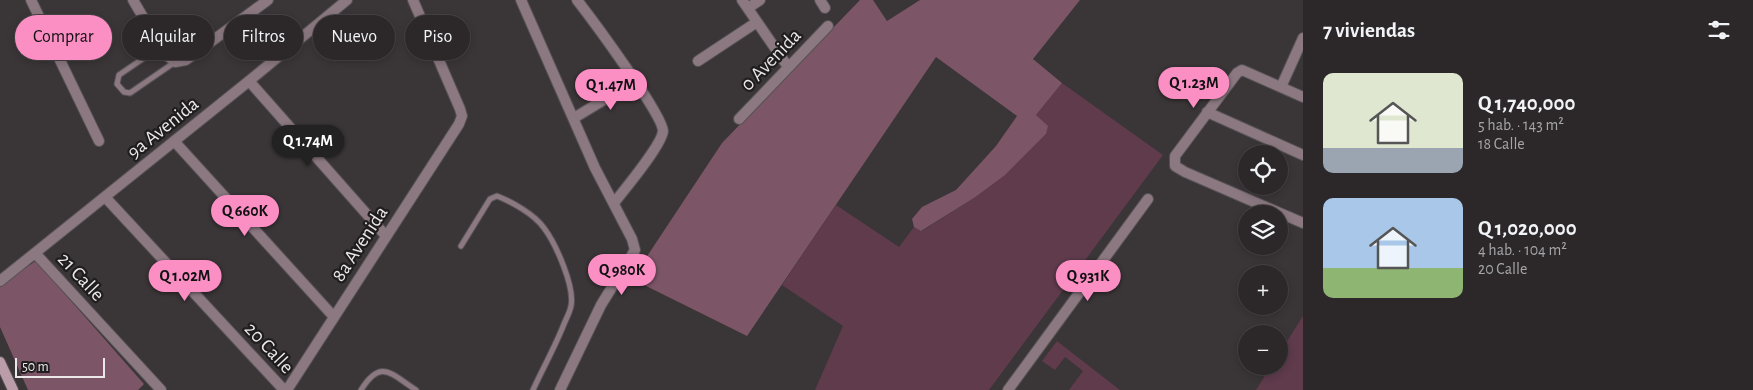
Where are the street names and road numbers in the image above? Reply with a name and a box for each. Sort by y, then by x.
street label: 0 Avenida [737,25,805,95]
street label: 9a Avenida [124,93,202,163]
street label: 8a Avenida [328,203,392,285]
street label: 21 Calle [54,249,108,305]
street label: 20 Calle [241,319,297,377]

